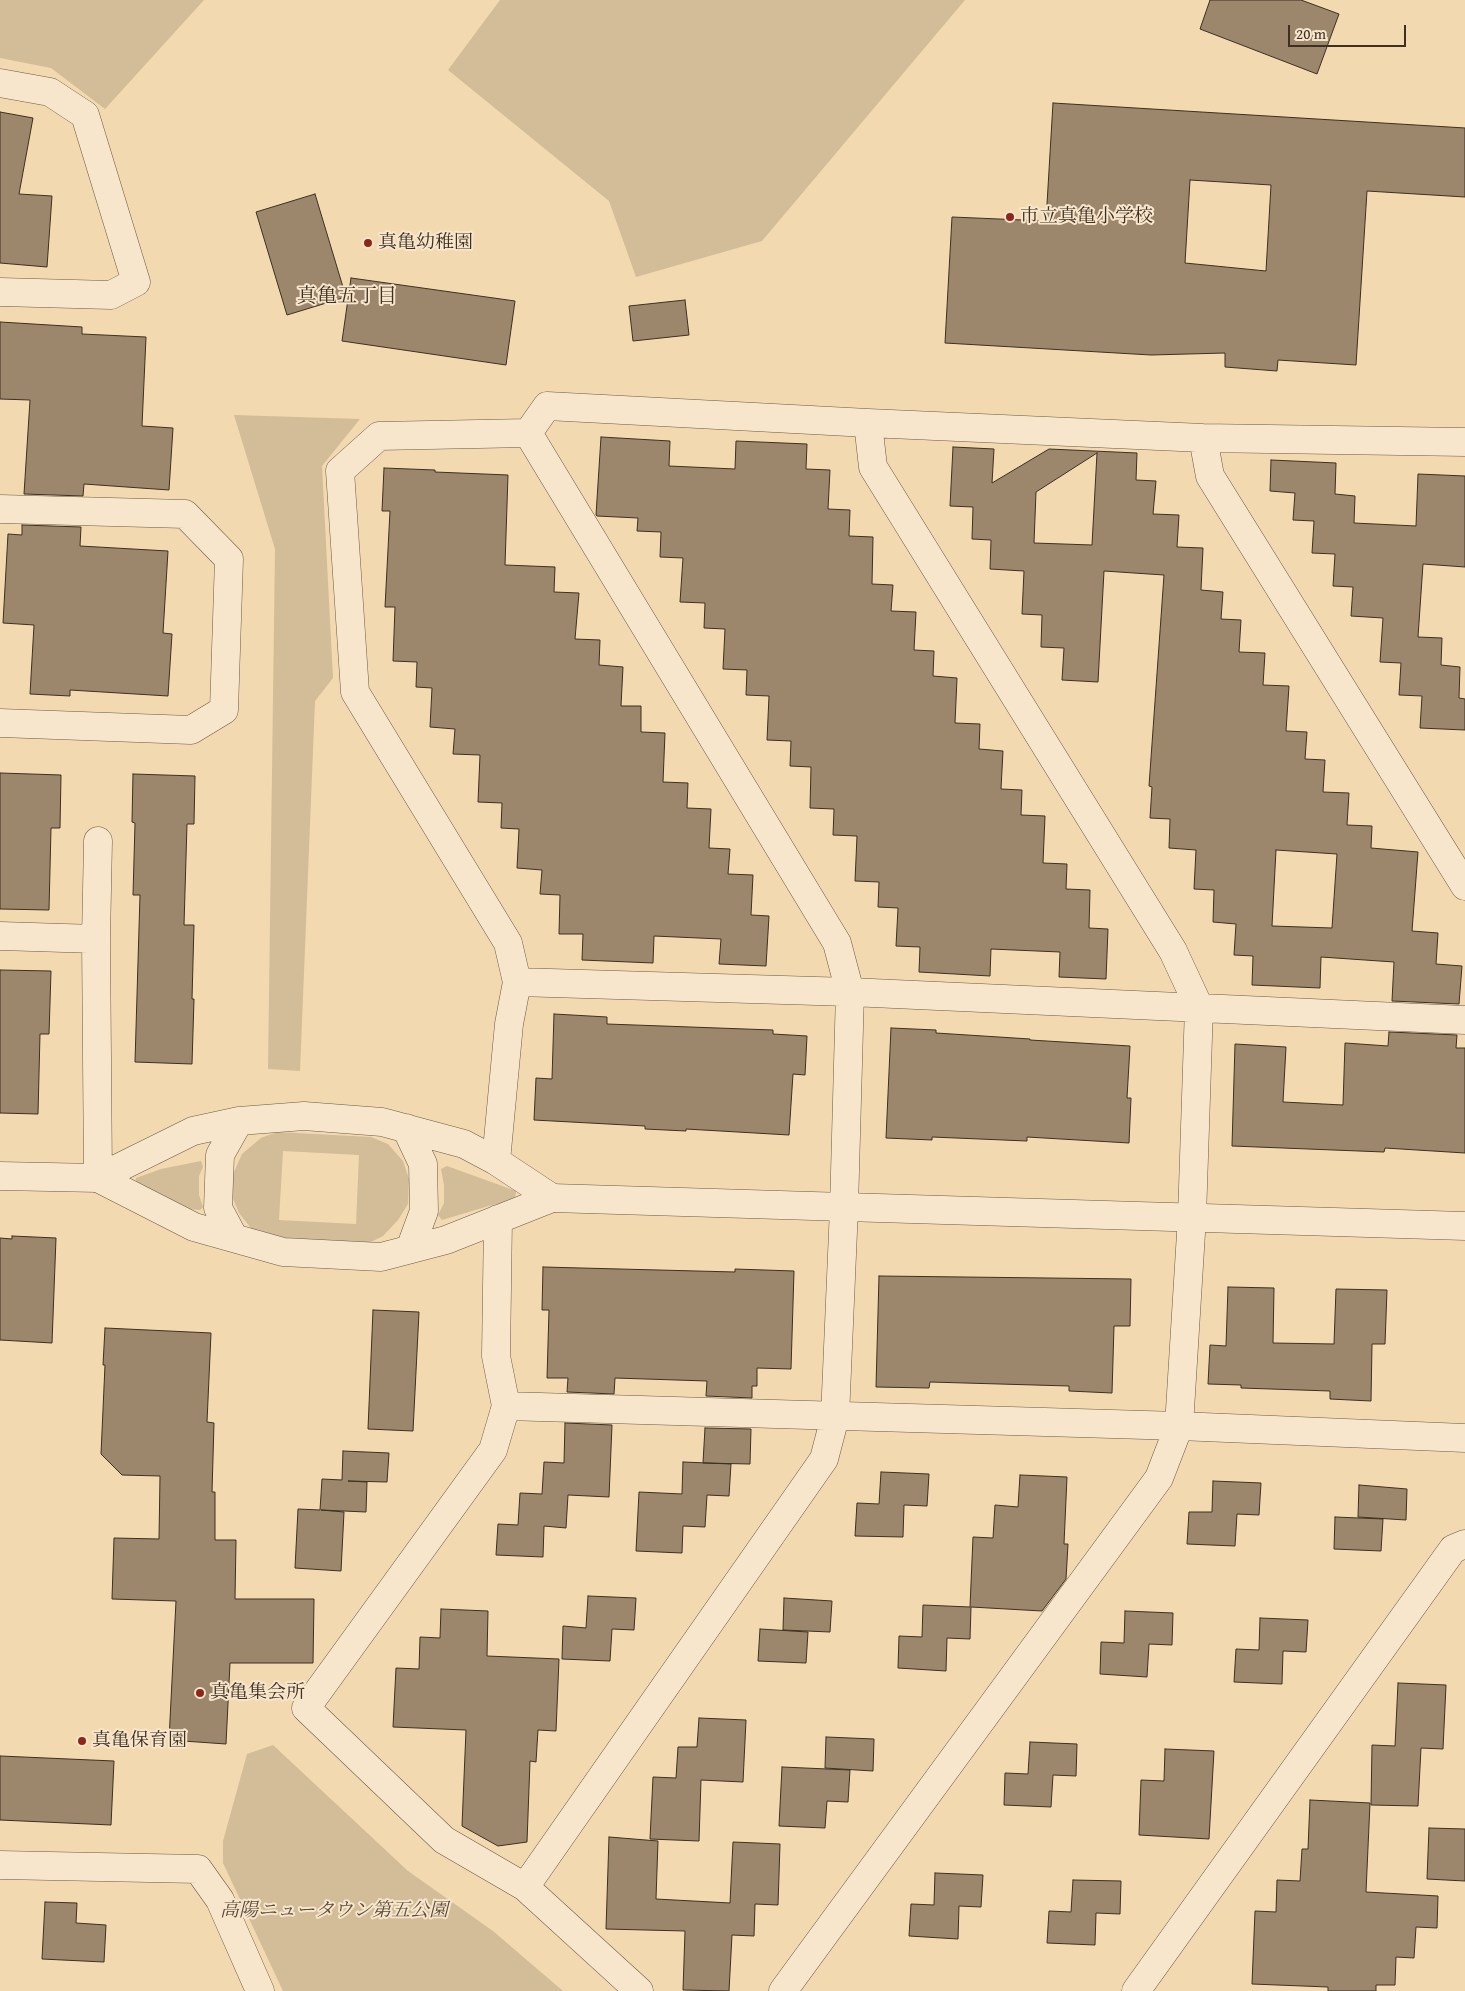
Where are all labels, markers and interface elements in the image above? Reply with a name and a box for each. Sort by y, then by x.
scale bar [1290,15,1408,47]
text: 20 m [1296,23,1326,44]
place label: 市立真亀小学校 [1020,206,1153,228]
marker: 市立真亀小学校 [1004,211,1016,223]
place label: 真亀幼稚園 [378,232,473,254]
marker: 真亀幼稚園 [362,237,374,249]
district label: 真亀五丁目 [297,285,397,309]
place label: 真亀集会所 [210,1682,305,1704]
marker: 真亀集会所 [194,1687,206,1699]
place label: 真亀保育園 [92,1730,187,1752]
marker: 真亀保育園 [76,1735,88,1747]
park label: 高陽ニュータウン第五公園 [220,1900,448,1922]

